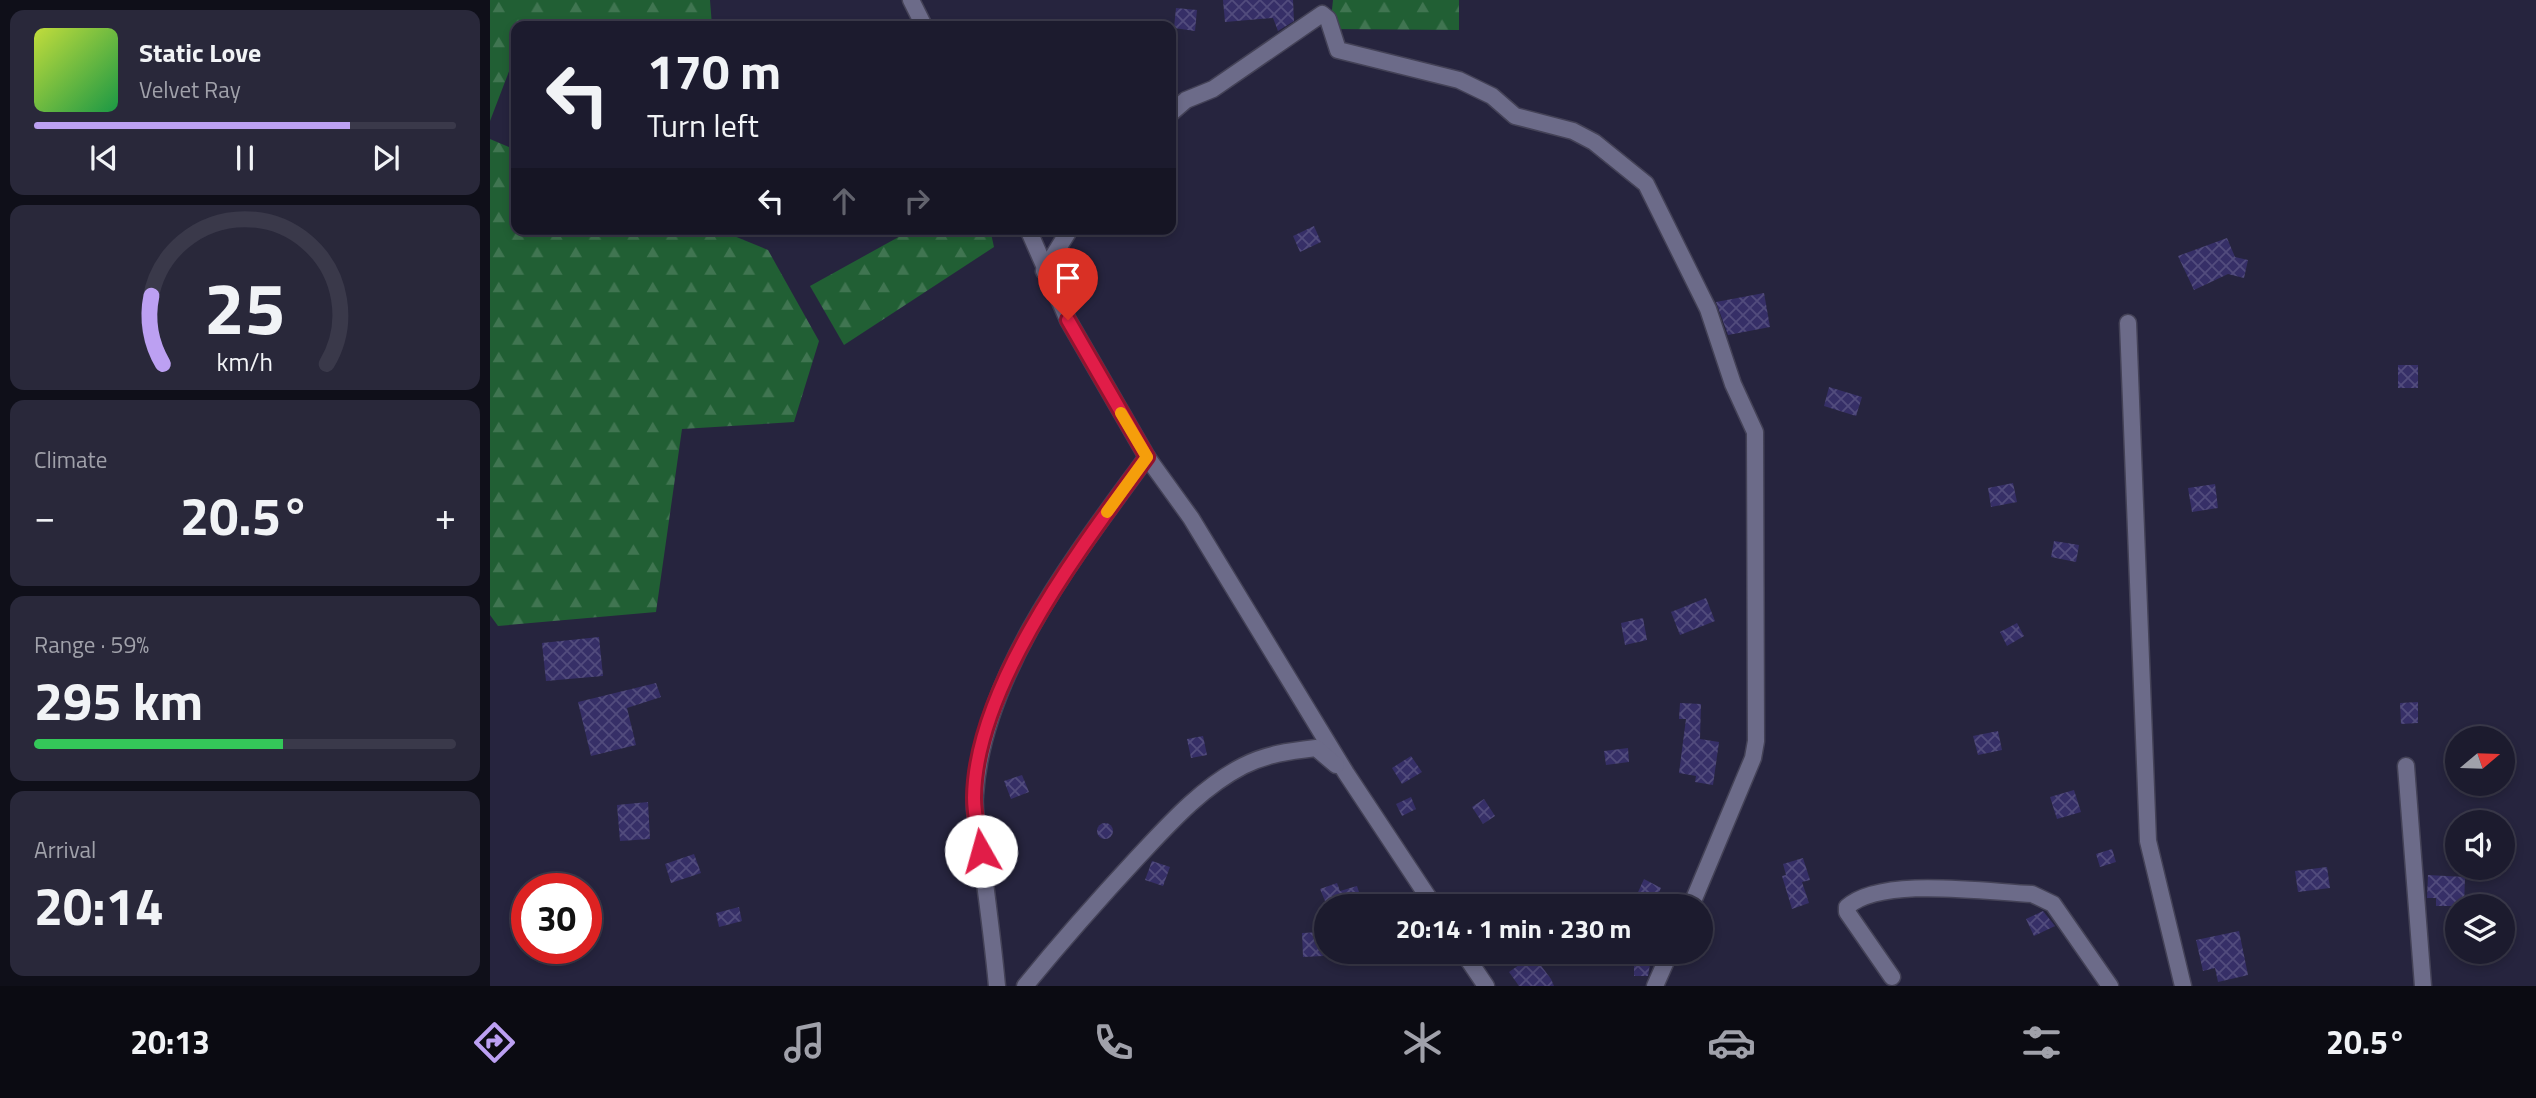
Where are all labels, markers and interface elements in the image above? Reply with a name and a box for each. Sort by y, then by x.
text: Static Love [139,33,261,72]
text: 170 m [647,33,781,108]
icon: left [532,49,623,140]
text: Velvet Ray [139,72,241,107]
text: Turn left [647,101,759,149]
icon: previous [85,139,123,177]
icon: pause [226,139,264,177]
icon: next [367,139,405,177]
icon: left [752,182,790,220]
icon: ahead [825,182,863,220]
icon: right [898,182,936,220]
pin [1038,248,1098,320]
text: 25 [204,252,286,362]
icon: arrive [1049,259,1087,297]
text: km/h [217,343,273,381]
text: Climate [34,442,107,477]
text: 20.5° [180,476,310,555]
text: − [34,487,55,545]
text: + [435,487,456,545]
text: Range · 59% [34,627,149,662]
text: 295 km [34,661,203,740]
north arrow [2445,726,2515,796]
map controls [2445,726,2515,964]
button: sound [2445,810,2515,880]
position arrow [944,814,1018,888]
text: Arrival [34,832,96,867]
text: 20:14 [34,866,164,945]
speed limit sign: 30 [511,873,602,964]
button: layers [2445,894,2515,964]
text: 20:14 · 1 min · 230 m [1396,909,1631,948]
text: 20:13 [130,1018,210,1066]
icon: directions [470,1018,519,1067]
icon: music [780,1018,829,1067]
icon: phone [1089,1018,1138,1067]
icon: climate [1398,1018,1447,1067]
icon: car [1707,1018,1756,1067]
icon: filters [2017,1018,2066,1067]
text: 20.5° [2326,1018,2406,1066]

